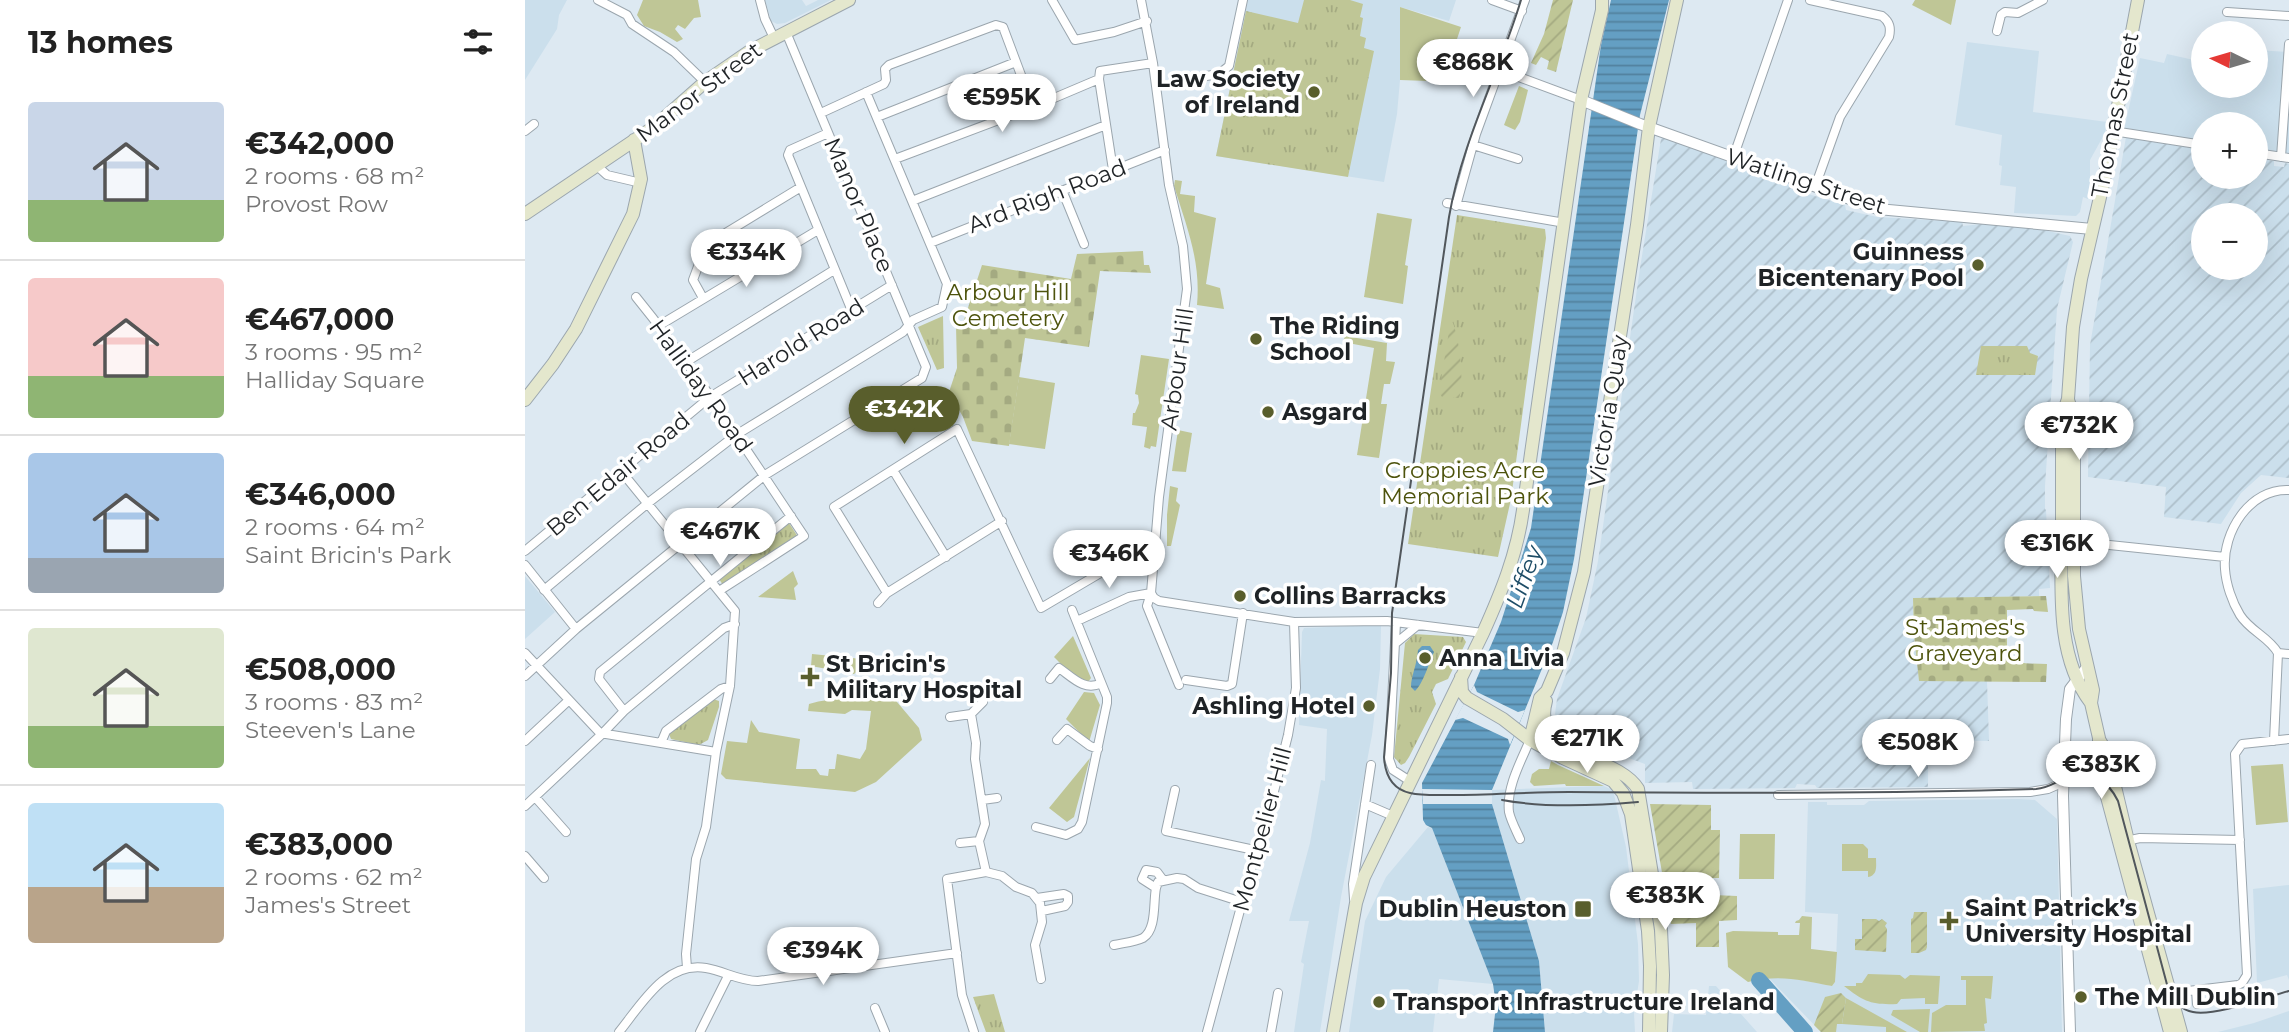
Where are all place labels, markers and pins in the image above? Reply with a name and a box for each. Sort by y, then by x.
pin: €868K [1424,40,1522,99]
place label: Law Society of Ireland [1156,65,1300,119]
pin: €595K [953,74,1051,134]
marker: Law Society of Ireland [1306,84,1322,100]
pin: €334K [697,230,795,289]
place label: Guinness Bicentenary Pool [1758,238,1964,292]
marker: Guinness Bicentenary Pool [1970,257,1986,273]
place label: The Riding School [1270,312,1400,366]
marker: The Riding School [1248,331,1264,347]
pin: €342K [855,386,953,446]
place label: Asgard [1281,398,1368,426]
pin: €732K [2030,402,2128,462]
marker: Asgard [1260,404,1276,420]
pin: €467K [671,508,769,568]
pin: €316K [2008,520,2106,580]
pin: €346K [1060,530,1158,590]
place label: Collins Barracks [1254,582,1446,610]
marker: Collins Barracks [1232,588,1248,604]
place label: Anna Livia [1438,644,1565,672]
place label: St Bricin's Military Hospital [826,650,1022,704]
marker: Anna Livia [1417,650,1433,666]
marker: St Bricin's Military Hospital [800,667,820,687]
place label: Ashling Hotel [1191,692,1355,720]
marker: Ashling Hotel [1361,698,1377,714]
pin: €271K [1538,716,1636,775]
pin: €508K [1869,720,1967,779]
pin: €383K [2052,742,2150,801]
pin: €383K [1616,872,1714,932]
place label: Saint Patrick’s University Hospital [1965,894,2192,948]
place label: Dublin Heuston [1378,895,1567,923]
marker: Dublin Heuston [1573,899,1593,919]
marker: Saint Patrick’s University Hospital [1939,911,1959,931]
pin: €394K [774,928,872,987]
place label: The Mill Dublin [2095,983,2276,1011]
place label: Transport Infrastructure Ireland [1393,988,1775,1016]
marker: The Mill Dublin [2073,989,2089,1005]
marker: Transport Infrastructure Ireland [1371,994,1387,1010]

